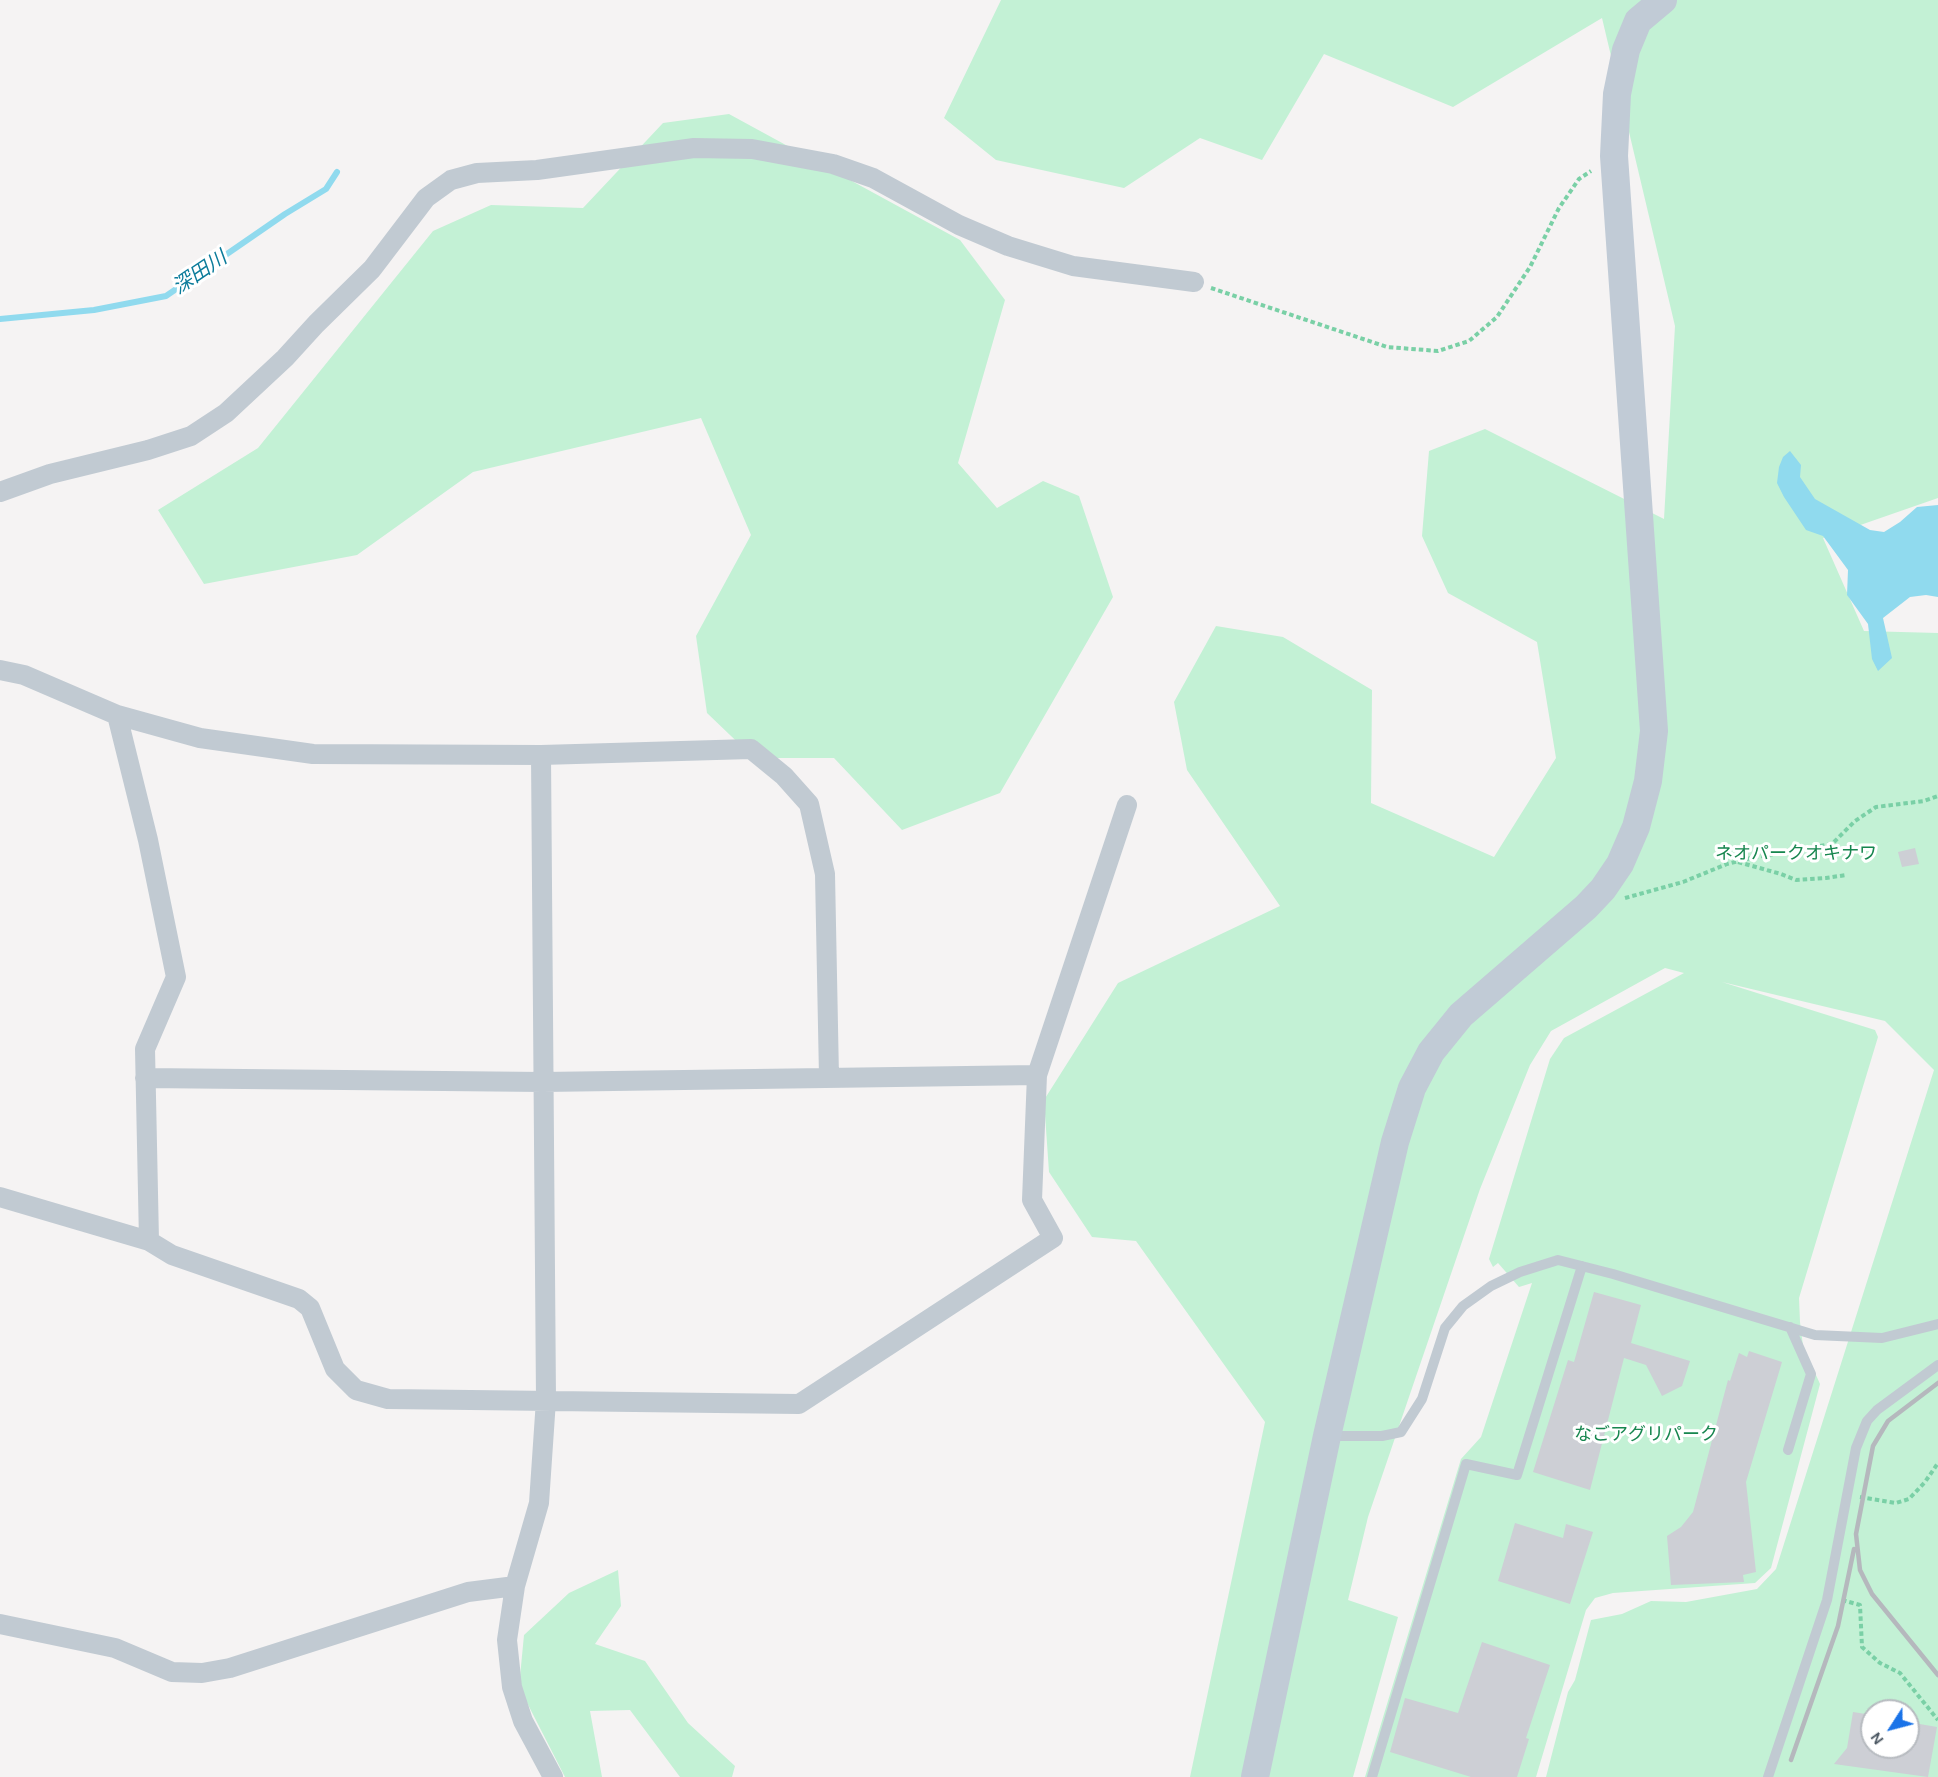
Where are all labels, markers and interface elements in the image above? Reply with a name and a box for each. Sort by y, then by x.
water label: 深田川 [168,246,232,300]
park label: ネオパークオキナワ [1715,843,1877,865]
park label: なごアグリパーク [1574,1424,1718,1446]
north arrow [1860,1699,1920,1759]
text: N [1866,1728,1888,1749]

